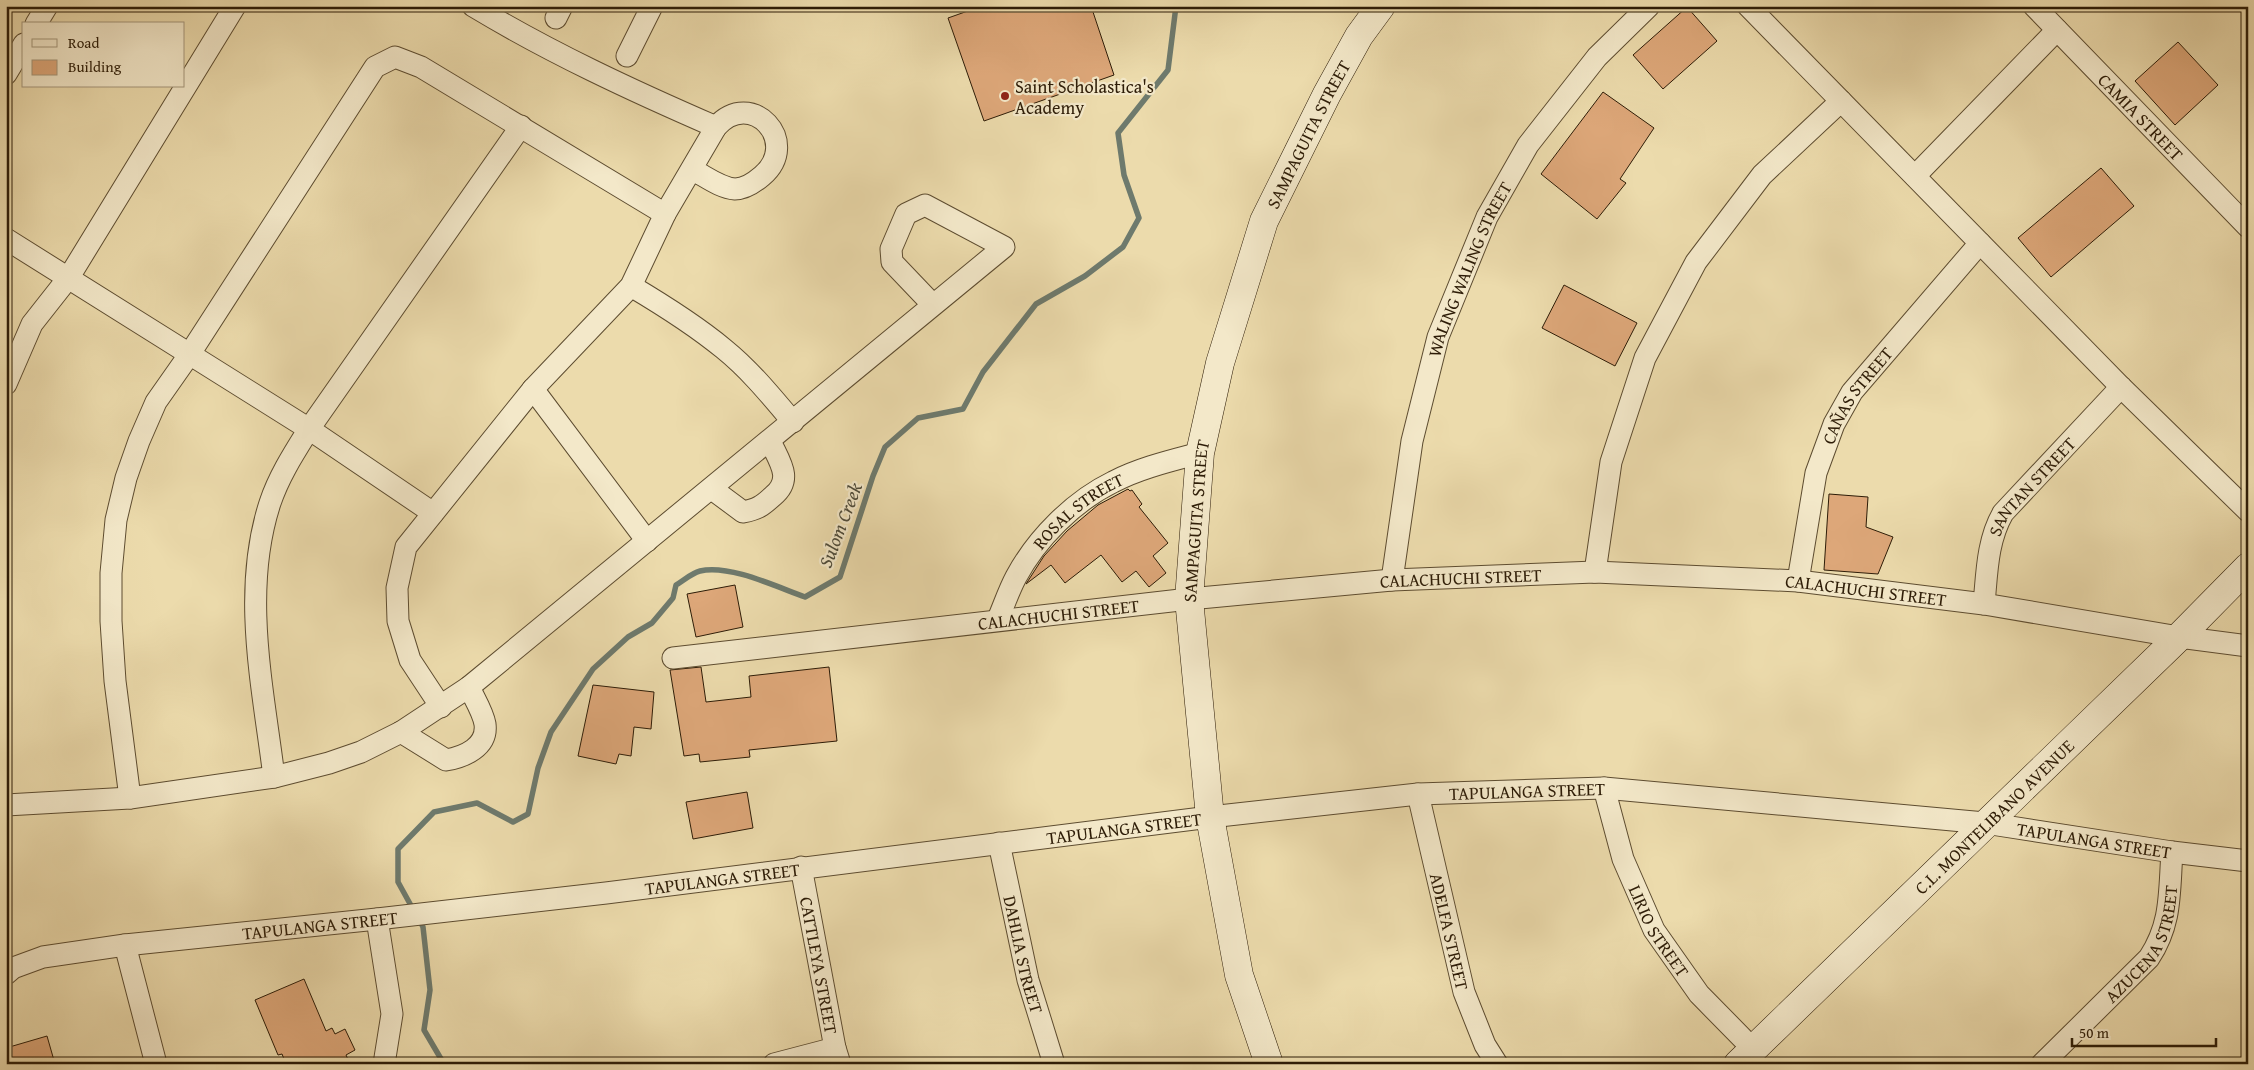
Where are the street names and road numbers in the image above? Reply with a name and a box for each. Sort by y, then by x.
street label: SAMPAGUITA STREET [1259,55,1357,213]
street label: CAMIA STREET [2092,67,2190,167]
street label: WALING WALING STREET [1420,176,1518,360]
street label: CAÑAS STREET [1814,341,1899,448]
street label: SANTAN STREET [1981,430,2082,540]
street label: SAMPAGUITA STREET [1175,437,1216,603]
street label: ROSAL STREET [1026,465,1128,555]
street label: CALACHUCHI STREET [1379,561,1542,595]
street label: CALACHUCHI STREET [1785,567,1948,613]
street label: CALACHUCHI STREET [976,591,1141,637]
street label: C.L. MONTELIBANO AVENUE [1908,732,2080,900]
street label: TAPULANGA STREET [1449,774,1605,806]
street label: TAPULANGA STREET [1045,805,1203,851]
street label: TAPULANGA STREET [2015,815,2173,865]
street label: TAPULANGA STREET [643,855,801,902]
street label: ADELFA STREET [1423,870,1477,993]
street label: LIRIO STREET [1622,880,1696,982]
street label: AZUCENA STREET [2098,884,2184,1009]
street label: DAHLIA STREET [997,893,1051,1016]
street label: CATTLEYA STREET [793,894,846,1036]
street label: TAPULANGA STREET [241,903,399,946]

